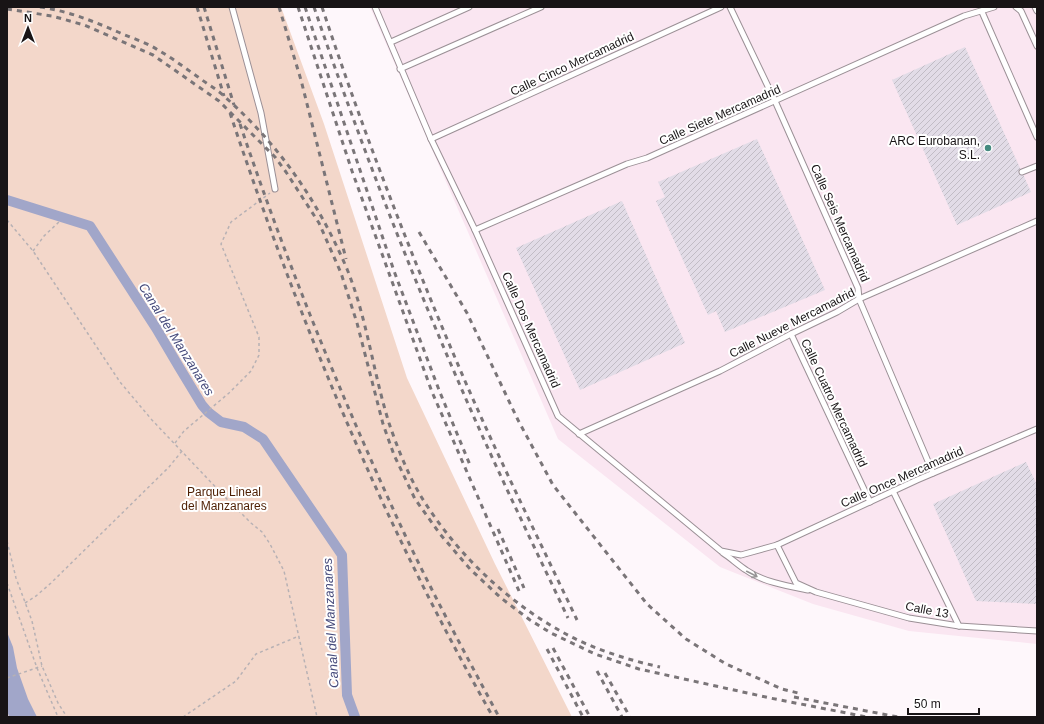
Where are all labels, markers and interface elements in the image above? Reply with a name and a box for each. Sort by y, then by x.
north arrow [8,8,48,48]
text: N [24,12,32,24]
street label: Calle Cinco Mercamadrid [508,29,636,99]
street label: Calle Siete Mercamadrid [657,82,783,148]
place label: ARC Eurobanan, S.L. [889,134,980,162]
marker: ARC Eurobanan, S.L. [983,143,993,153]
street label: Calle Seis Mercamadrid [808,162,872,284]
street label: Calle Dos Mercamadrid [499,270,563,390]
water label: Canal del Manzanares [136,280,218,399]
street label: Calle Nueve Mercamadrid [727,285,857,361]
street label: Calle Cuatro Mercamadrid [798,337,870,469]
street label: Calle Once Mercamadrid [839,444,965,510]
park label: Parque Lineal del Manzanares [181,485,267,513]
water label: Canal del Manzanares [320,557,341,688]
one-way arrow [746,570,758,578]
street label: Calle 13 [904,599,950,621]
scale bar [908,690,979,716]
text: 50 m [914,697,941,711]

